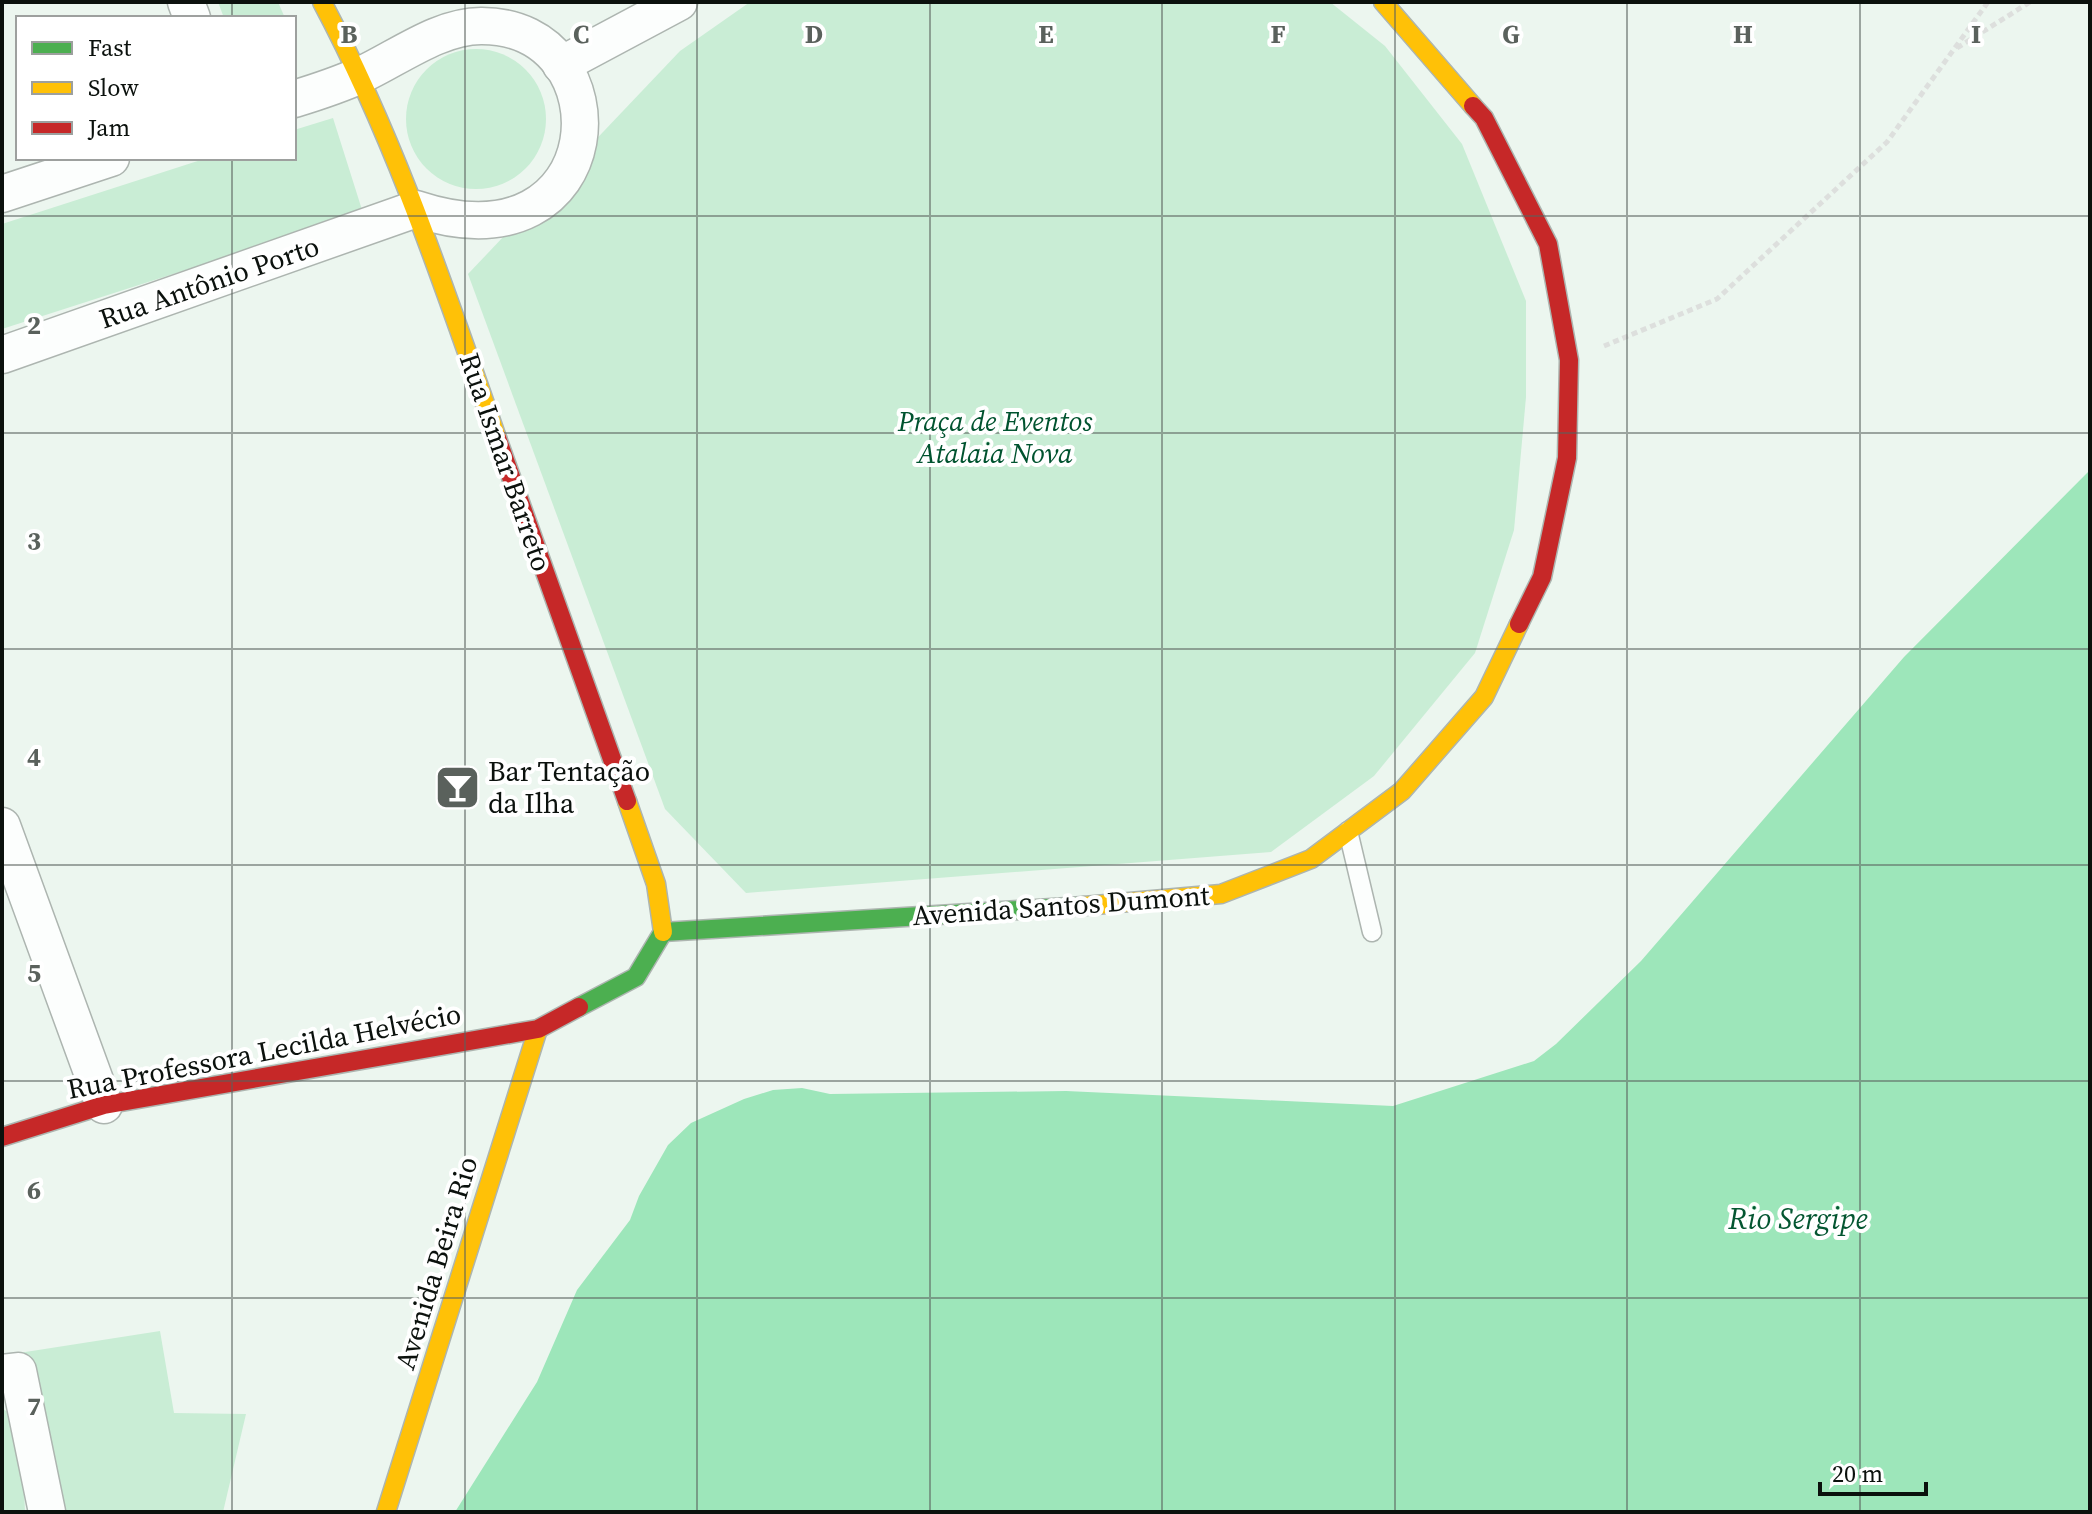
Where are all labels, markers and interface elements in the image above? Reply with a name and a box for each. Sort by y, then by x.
legend [16,16,296,160]
text: B [341,16,358,52]
text: C [573,16,589,52]
text: D [805,16,823,52]
text: E [1038,16,1054,52]
text: F [1270,16,1286,52]
text: G [1502,16,1520,52]
text: H [1733,16,1753,52]
text: I [1971,16,1981,52]
text: Fast [88,31,132,64]
text: Slow [88,71,139,104]
text: Jam [87,111,130,144]
street label: Rua Antônio Porto [94,227,324,337]
text: 2 [27,307,41,343]
street label: Rua Ismar Barreto [451,348,561,576]
park label: Praça de Eventos Atalaia Nova [897,402,1093,472]
text: 3 [27,523,41,559]
text: 4 [27,739,41,775]
place label: Bar Tentação da Ilha [488,752,650,822]
bar icon: Bar Tentação da Ilha [433,763,481,811]
street label: Avenida Santos Dumont [911,876,1212,934]
text: 5 [27,955,41,991]
street label: Rua Professora Lecilda Helvécio [64,994,464,1108]
street label: Avenida Beira Rio [386,1152,486,1374]
text: 6 [27,1172,41,1208]
water label: Rio Sergipe [1727,1198,1868,1239]
text: 7 [27,1388,41,1424]
scale bar [1820,1446,1926,1496]
text: 20 m [1832,1457,1883,1490]

